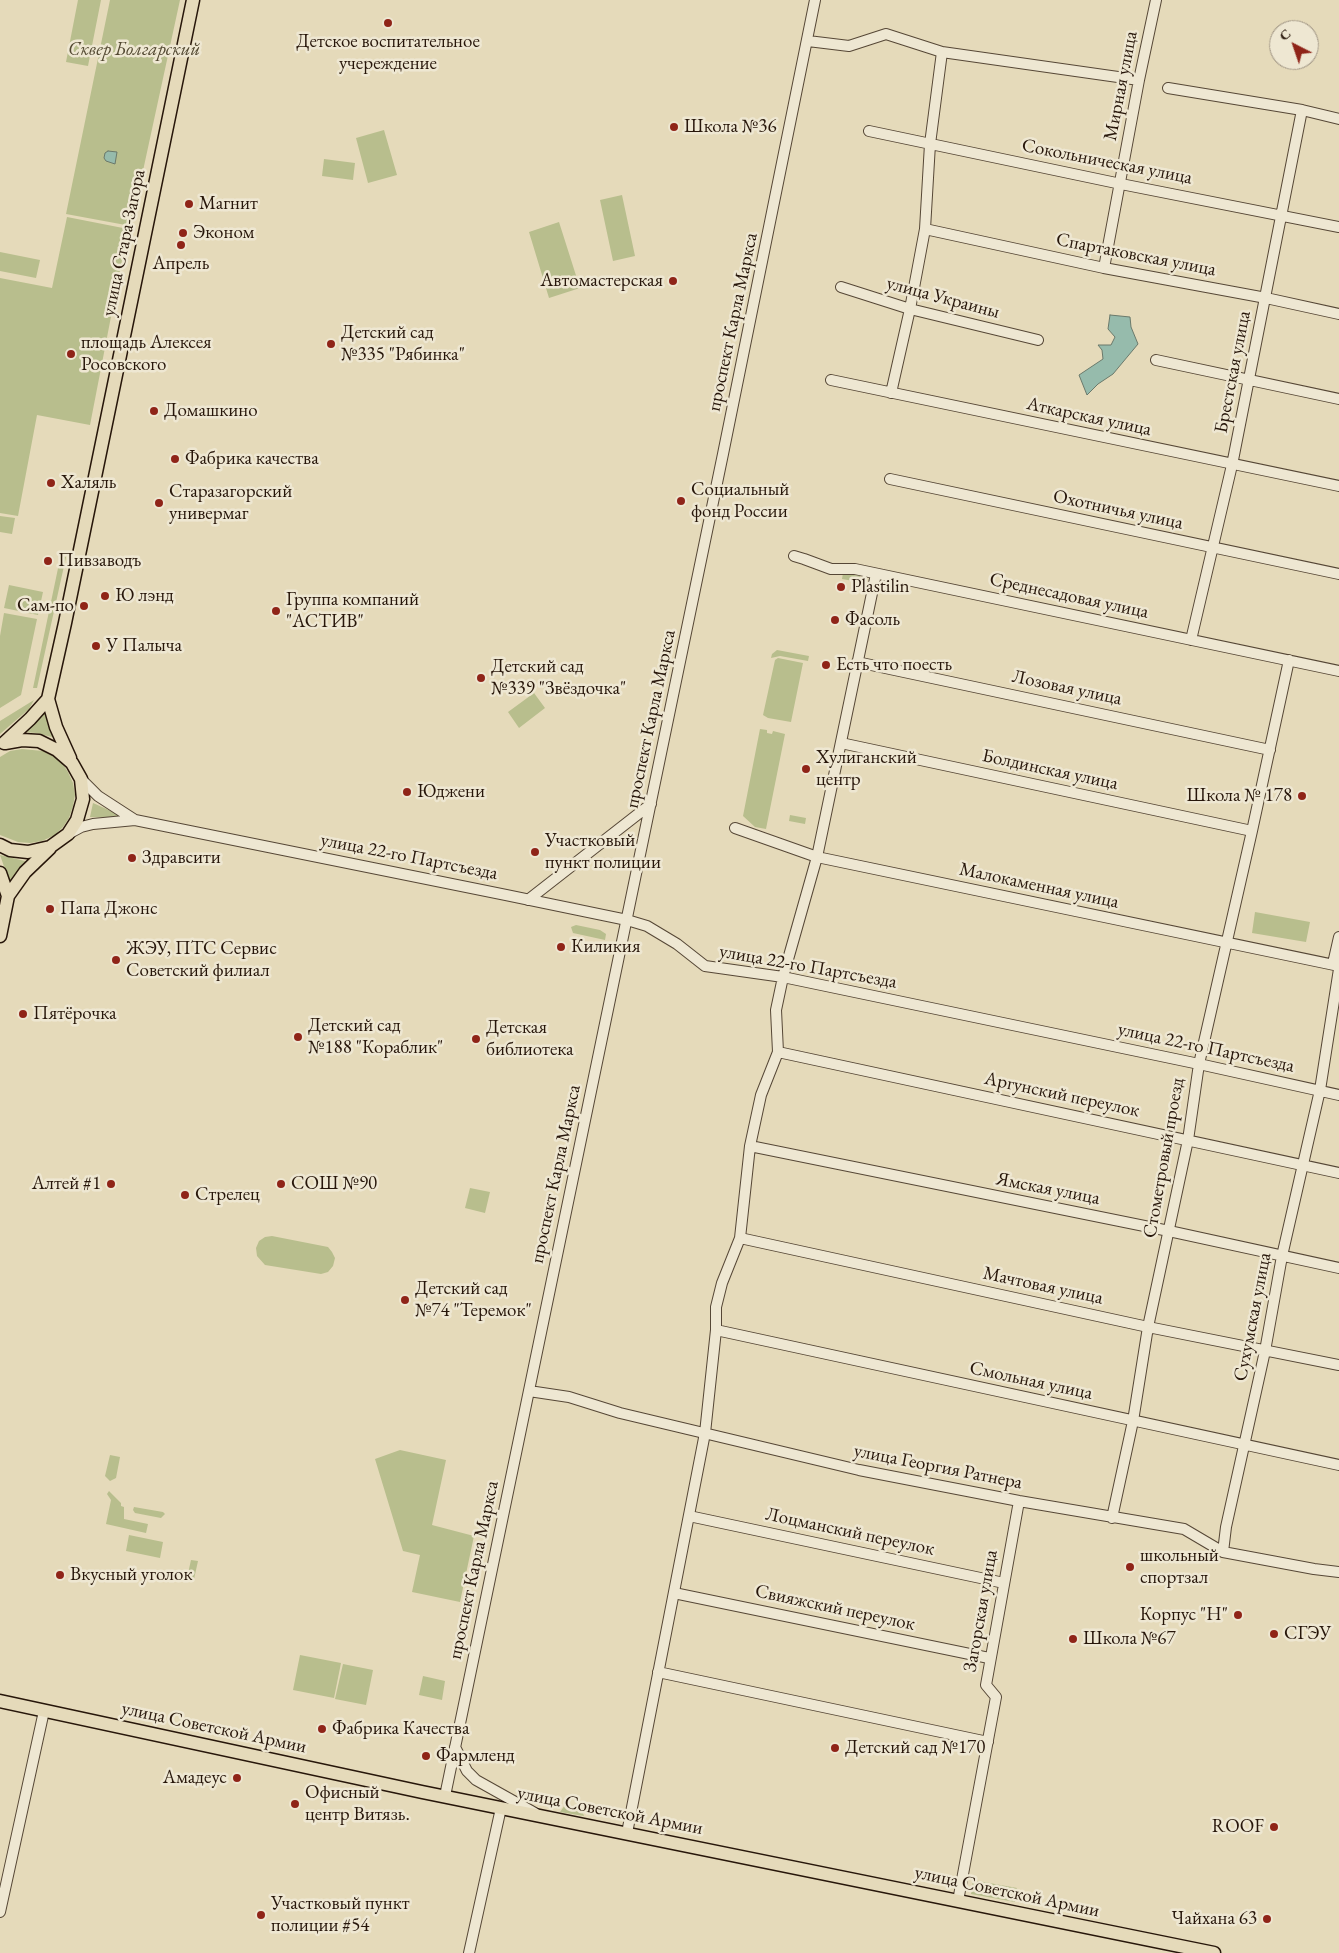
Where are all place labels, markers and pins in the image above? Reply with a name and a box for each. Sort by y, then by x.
marker: Детское воспитательное учереждение [382,17,394,29]
place label: Детское воспитательное учереждение [296,31,480,75]
place label: Школа №36 [684,116,777,138]
marker: Школа №36 [668,121,680,133]
place label: Магнит [199,193,258,215]
marker: Магнит [183,198,195,210]
place label: Эконом [193,222,254,244]
marker: Эконом [177,227,189,239]
marker: Апрель [175,239,187,251]
place label: Апрель [153,253,209,275]
place label: Автомастерская [540,270,663,292]
marker: Автомастерская [667,275,679,287]
place label: Детский сад №335 "Рябинка" [341,322,465,366]
place label: площадь Алексея Росовского [81,332,212,376]
marker: Детский сад №335 "Рябинка" [325,338,337,350]
marker: площадь Алексея Росовского [65,348,77,360]
place label: Домашкино [164,400,258,422]
marker: Домашкино [148,405,160,417]
place label: Фабрика качества [185,448,319,470]
marker: Фабрика качества [169,453,181,465]
place label: Халяль [61,472,116,494]
marker: Халяль [45,477,57,489]
place label: Социальный фонд России [691,479,789,523]
place label: Старазагорский универмаг [169,481,292,525]
marker: Социальный фонд России [675,495,687,507]
marker: Старазагорский универмаг [153,497,165,509]
place label: Пивзаводъ [58,550,141,572]
marker: Пивзаводъ [42,555,54,567]
place label: Plastilin [851,576,910,598]
marker: Plastilin [835,581,847,593]
place label: Ю лэнд [115,585,174,607]
place label: Группа компаний "АСТИВ" [286,589,419,633]
marker: Ю лэнд [99,590,111,602]
place label: Сам-по [17,595,74,617]
marker: Сам-по [78,600,90,612]
marker: Группа компаний "АСТИВ" [270,605,282,617]
place label: Фасоль [845,609,900,631]
marker: Фасоль [829,614,841,626]
place label: У Палыча [106,635,182,657]
marker: У Палыча [90,640,102,652]
place label: Есть что поесть [836,654,952,676]
place label: Детский сад №339 "Звёздочка" [491,656,626,700]
marker: Есть что поесть [820,659,832,671]
marker: Детский сад №339 "Звёздочка" [475,672,487,684]
place label: Хулиганский центр [816,747,917,791]
marker: Хулиганский центр [800,763,812,775]
place label: Юджени [417,781,485,803]
place label: Школа № 178 [1187,785,1292,807]
marker: Юджени [401,786,413,798]
marker: Школа № 178 [1296,790,1308,802]
place label: Участковый пункт полиции [545,830,661,874]
marker: Участковый пункт полиции [529,846,541,858]
place label: Здравсити [142,847,221,869]
marker: Здравсити [126,852,138,864]
place label: Папа Джонс [60,898,158,920]
marker: Папа Джонс [44,903,56,915]
place label: Киликия [571,936,640,958]
place label: ЖЭУ, ПТС Сервис Советский филиал [126,938,277,982]
marker: Киликия [555,941,567,953]
marker: ЖЭУ, ПТС Сервис Советский филиал [110,954,122,966]
place label: Пятёрочка [33,1003,117,1025]
marker: Пятёрочка [17,1008,29,1020]
place label: Детский сад №188 "Кораблик" [308,1015,443,1059]
place label: Детская библиотека [486,1017,574,1061]
marker: Детский сад №188 "Кораблик" [292,1031,304,1043]
marker: Детская библиотека [470,1033,482,1045]
place label: Алтей #1 [32,1173,101,1195]
place label: СОШ №90 [291,1173,377,1195]
marker: Алтей #1 [105,1178,117,1190]
marker: СОШ №90 [275,1178,287,1190]
place label: Стрелец [195,1184,260,1206]
marker: Стрелец [179,1189,191,1201]
place label: Детский сад №74 "Теремок" [415,1278,532,1322]
marker: Детский сад №74 "Теремок" [399,1294,411,1306]
place label: школьный спортзал [1140,1545,1219,1589]
marker: школьный спортзал [1124,1561,1136,1573]
place label: Вкусный уголок [70,1564,192,1586]
marker: Вкусный уголок [54,1569,66,1581]
place label: Корпус "Н" [1140,1604,1228,1626]
marker: Корпус "Н" [1232,1609,1244,1621]
place label: СГЭУ [1284,1623,1331,1645]
place label: Школа №67 [1083,1628,1176,1650]
marker: СГЭУ [1268,1628,1280,1640]
marker: Школа №67 [1067,1633,1079,1645]
place label: Фабрика Качества [332,1718,470,1740]
marker: Фабрика Качества [316,1723,328,1735]
place label: Детский сад №170 [845,1737,985,1759]
marker: Детский сад №170 [829,1742,841,1754]
place label: Фармленд [436,1745,515,1767]
marker: Фармленд [420,1750,432,1762]
place label: Амадеус [163,1767,227,1789]
marker: Амадеус [231,1772,243,1784]
place label: Офисный центр Витязь. [305,1782,410,1826]
marker: Офисный центр Витязь. [289,1798,301,1810]
place label: ROOF [1212,1816,1264,1838]
marker: ROOF [1268,1821,1280,1833]
place label: Участковый пункт полиции #54 [271,1893,410,1937]
place label: Чайхана 63 [1172,1908,1257,1930]
marker: Участковый пункт полиции #54 [255,1909,267,1921]
marker: Чайхана 63 [1261,1913,1273,1925]

